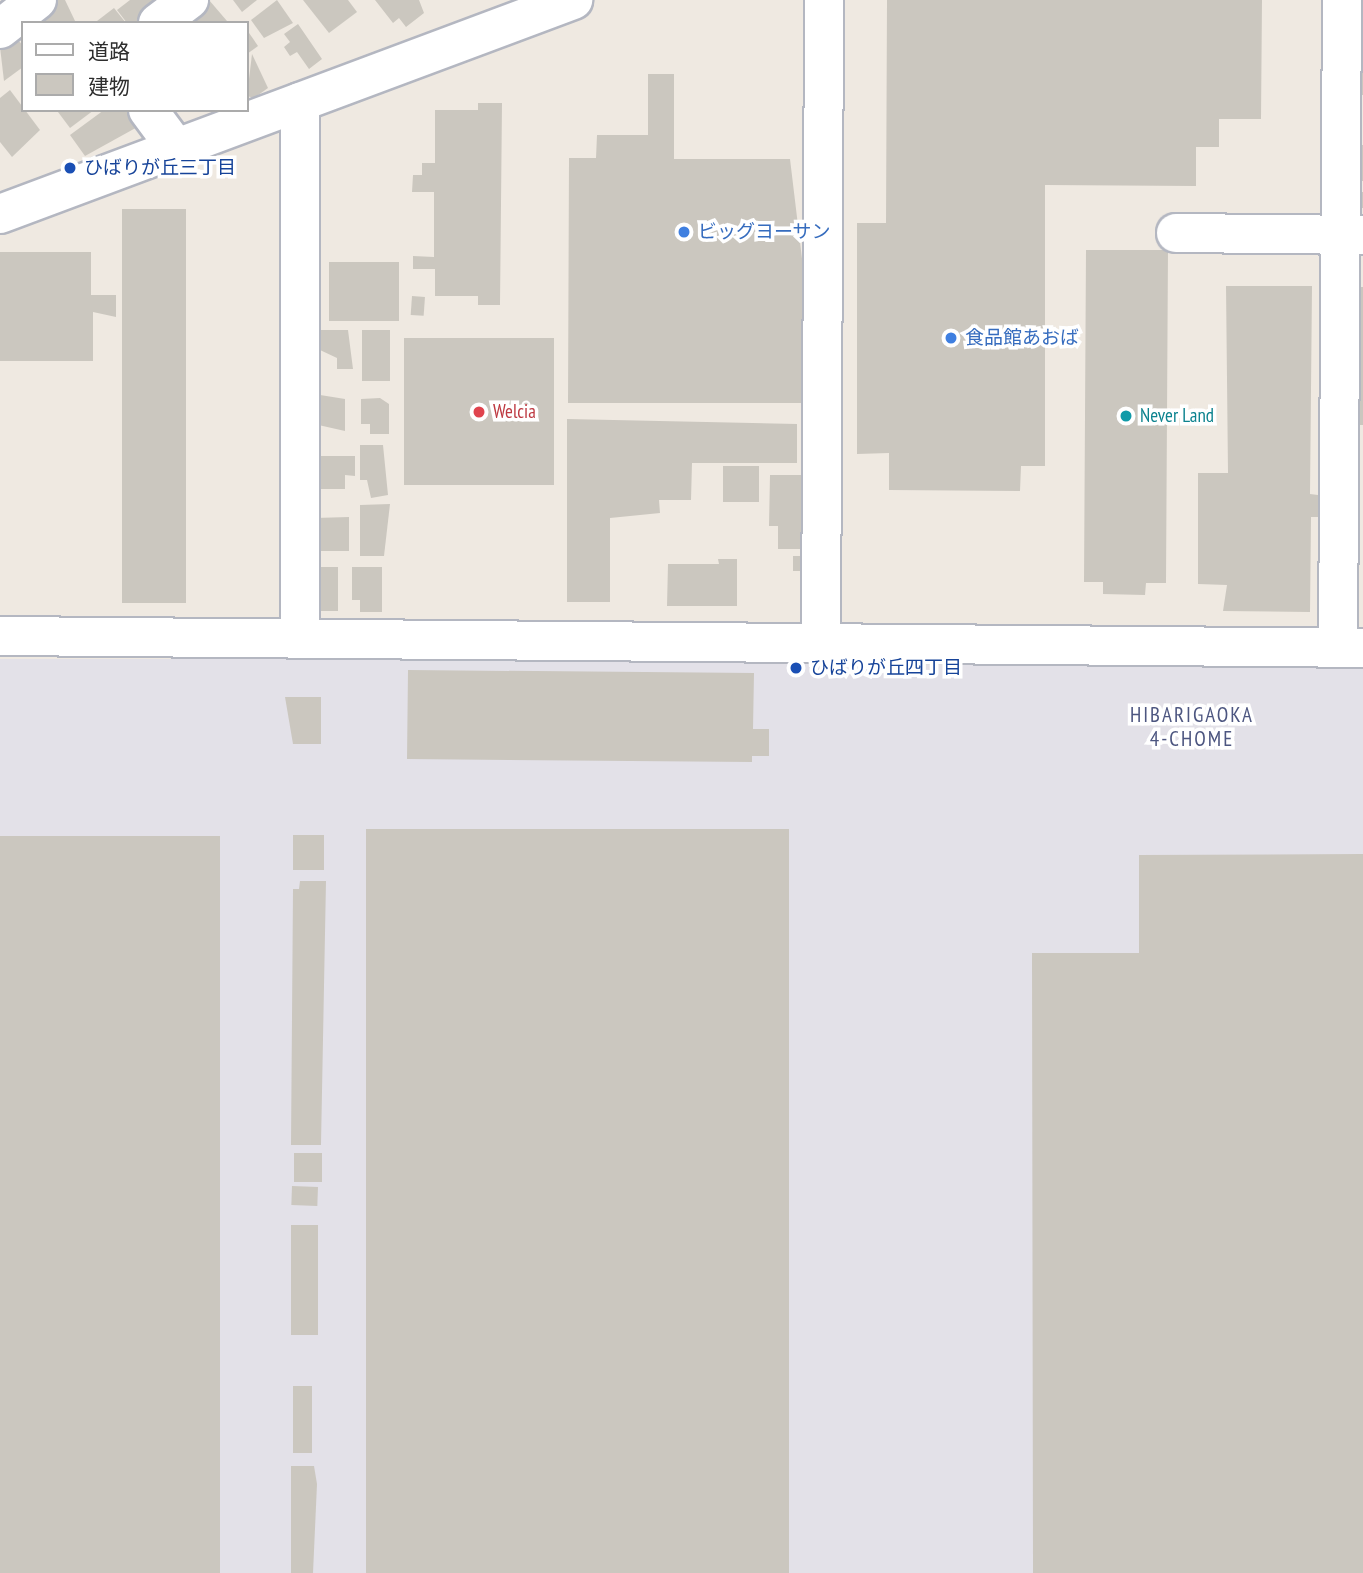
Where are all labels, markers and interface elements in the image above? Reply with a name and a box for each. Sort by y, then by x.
legend [21,21,248,112]
text: 道路 [88,38,130,65]
text: 建物 [88,73,130,100]
place label: ひばりが丘三丁目 [84,157,236,179]
marker: ひばりが丘三丁目 [62,160,78,176]
place label: ビッグヨーサン [698,221,831,243]
marker: ビッグヨーサン [676,224,692,240]
place label: 食品館あおば [965,327,1079,349]
marker: 食品館あおば [943,330,959,346]
place label: Welcia [493,401,536,423]
marker: Welcia [471,404,487,420]
place label: Never Land [1140,405,1214,427]
marker: Never Land [1118,408,1134,424]
place label: ひばりが丘四丁目 [810,657,962,679]
marker: ひばりが丘四丁目 [788,660,804,676]
district label: HIBARIGAOKA 4-CHOME [1131,702,1253,752]

